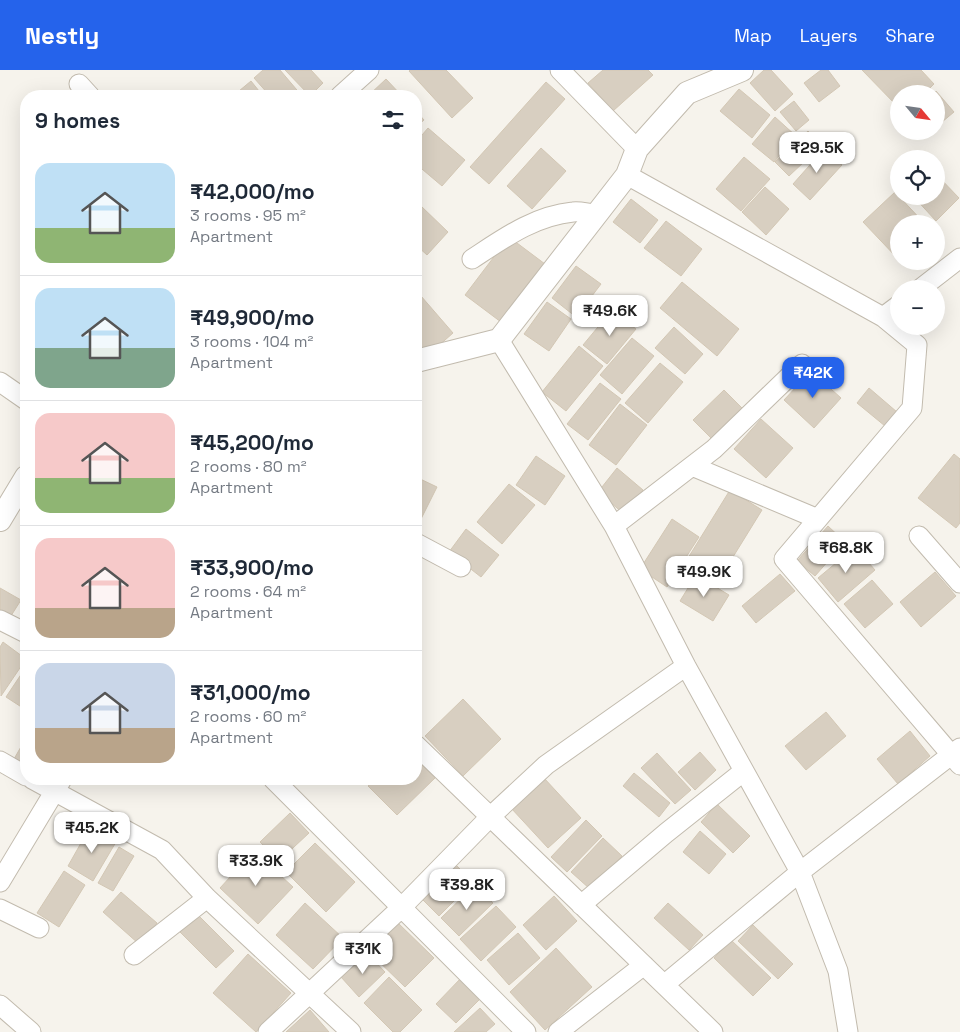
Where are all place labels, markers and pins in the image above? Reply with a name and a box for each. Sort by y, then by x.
pin: ₹29.5K [776,132,858,174]
pin: ₹49.6K [569,294,651,337]
pin: ₹42K [783,356,843,399]
pin: ₹68.8K [805,532,887,574]
pin: ₹49.9K [663,556,745,598]
pin: ₹45.2K [51,812,133,854]
pin: ₹33.9K [215,844,297,887]
pin: ₹39.8K [426,868,508,911]
pin: ₹31K [333,932,393,975]

